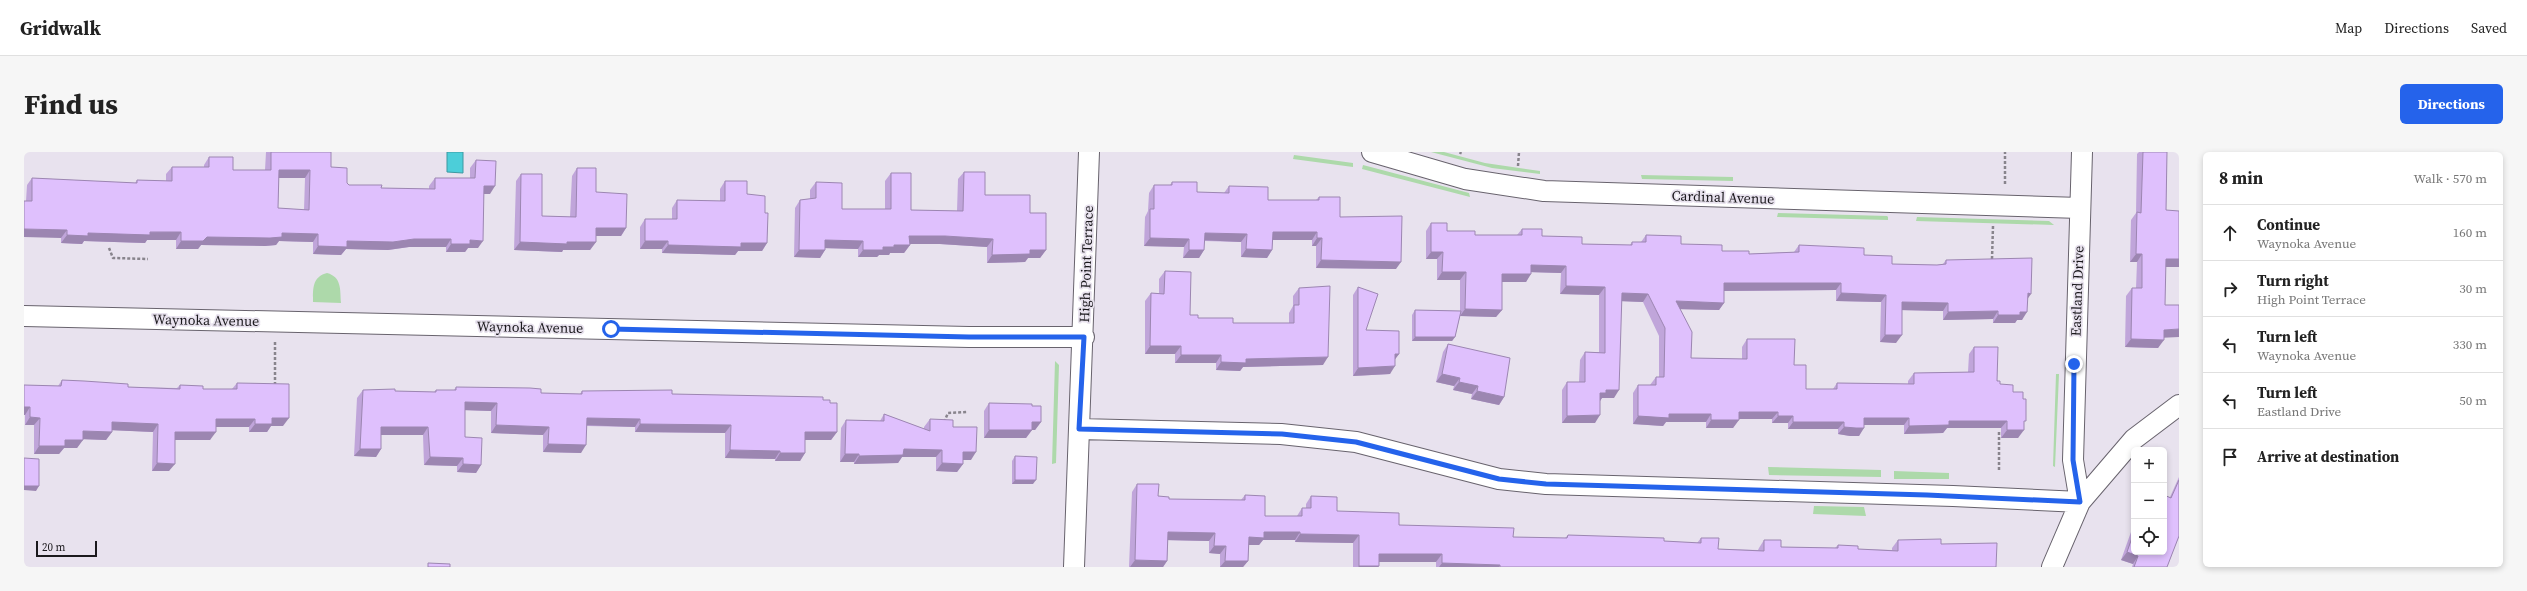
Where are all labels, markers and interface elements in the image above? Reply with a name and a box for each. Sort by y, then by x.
text: Gridwalk [20,15,101,41]
text: Map [2335,18,2362,38]
text: Directions [2384,18,2449,38]
text: Saved [2471,18,2507,38]
button: Directions [2400,84,2503,124]
text: Find us [24,85,118,123]
text: 8 min [2219,166,2263,190]
text: Walk · 570 m [2414,170,2487,187]
street label: Cardinal Avenue [1671,185,1775,209]
street label: High Point Terrace [1074,205,1098,323]
text: Continue [2257,214,2320,235]
icon: ahead [2219,222,2241,244]
text: 160 m [2453,224,2487,241]
text: Waynoka Avenue [2257,235,2356,252]
street label: Eastland Drive [2065,245,2089,337]
text: Turn right [2257,270,2329,291]
icon: right [2219,278,2241,300]
text: 30 m [2459,280,2487,297]
text: High Point Terrace [2257,291,2366,308]
street label: Waynoka Avenue [152,309,260,331]
street label: Waynoka Avenue [476,316,584,338]
route start [602,320,620,338]
text: Turn left [2257,326,2317,347]
icon: left [2219,334,2241,356]
text: 330 m [2453,336,2487,353]
text: Waynoka Avenue [2257,347,2356,364]
route end [2065,355,2083,373]
text: Turn left [2257,382,2317,403]
icon: left [2219,390,2241,412]
text: 50 m [2459,392,2487,409]
text: Eastland Drive [2257,403,2341,420]
icon: arrive [2219,446,2241,468]
text: Arrive at destination [2257,446,2399,467]
map controls [2131,447,2167,555]
button: + [2131,447,2167,483]
button: − [2131,483,2167,519]
button: locate [2131,519,2167,555]
scale bar [36,539,97,558]
text: 20 m [42,540,65,555]

